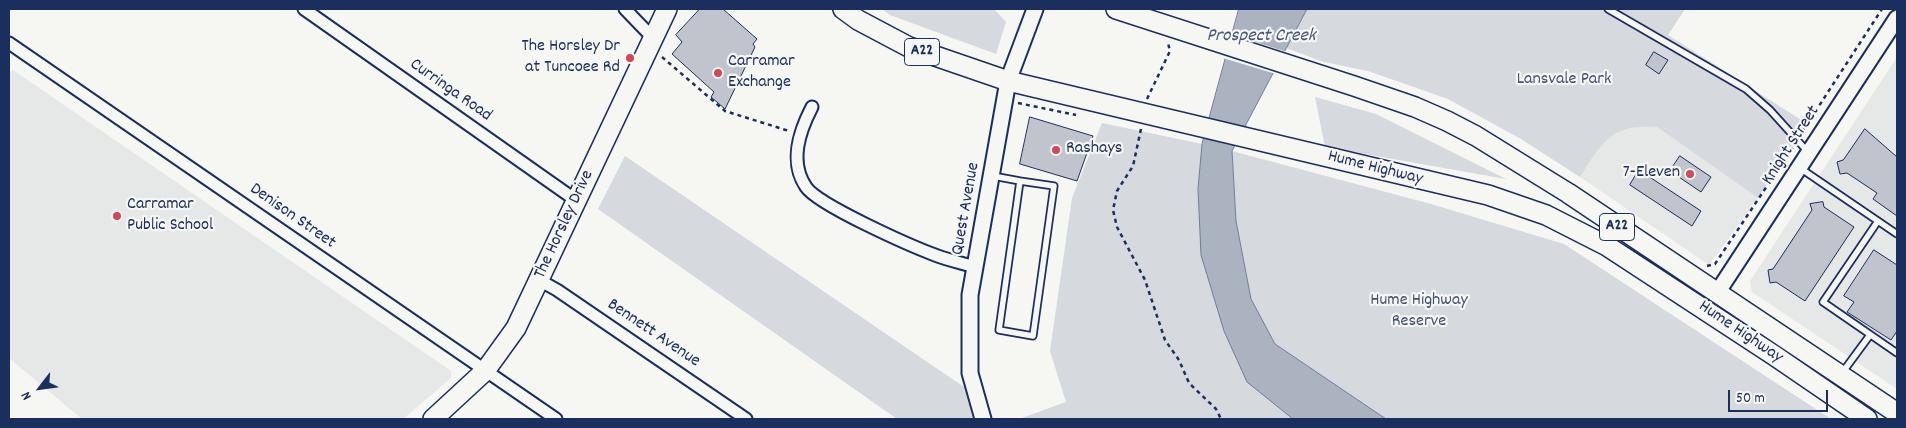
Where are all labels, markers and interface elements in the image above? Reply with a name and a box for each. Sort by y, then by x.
water label: Prospect Creek [1206,26,1316,48]
place label: The Horsley Dr at Tuncoee Rd [521,37,620,80]
road number: A22 [904,38,940,66]
marker: The Horsley Dr at Tuncoee Rd [624,52,636,64]
place label: Carramar Exchange [728,52,795,94]
street label: Curringa Road [405,55,495,127]
marker: Carramar Exchange [712,67,724,79]
park label: Lansvale Park [1517,70,1611,92]
street label: Knight Street [1758,102,1826,190]
place label: Rashays [1066,139,1122,161]
marker: Rashays [1050,144,1062,156]
street label: Hume Highway [1325,147,1425,191]
street label: Quest Avenue [948,161,986,257]
place label: 7-Eleven [1623,163,1680,185]
street label: The Horsley Drive [530,167,600,283]
marker: 7-Eleven [1684,168,1696,180]
street label: Denison Street [245,179,339,255]
place label: Carramar Public School [127,195,213,238]
marker: Carramar Public School [111,210,123,222]
road number: A22 [1600,213,1634,240]
park label: Hume Highway Reserve [1370,291,1468,334]
street label: Bennett Avenue [602,295,704,373]
street label: Hume Highway [1694,297,1786,369]
north arrow [15,363,65,413]
scale bar [1731,380,1831,412]
text: N [17,388,37,404]
text: 50 m [1736,388,1765,410]

